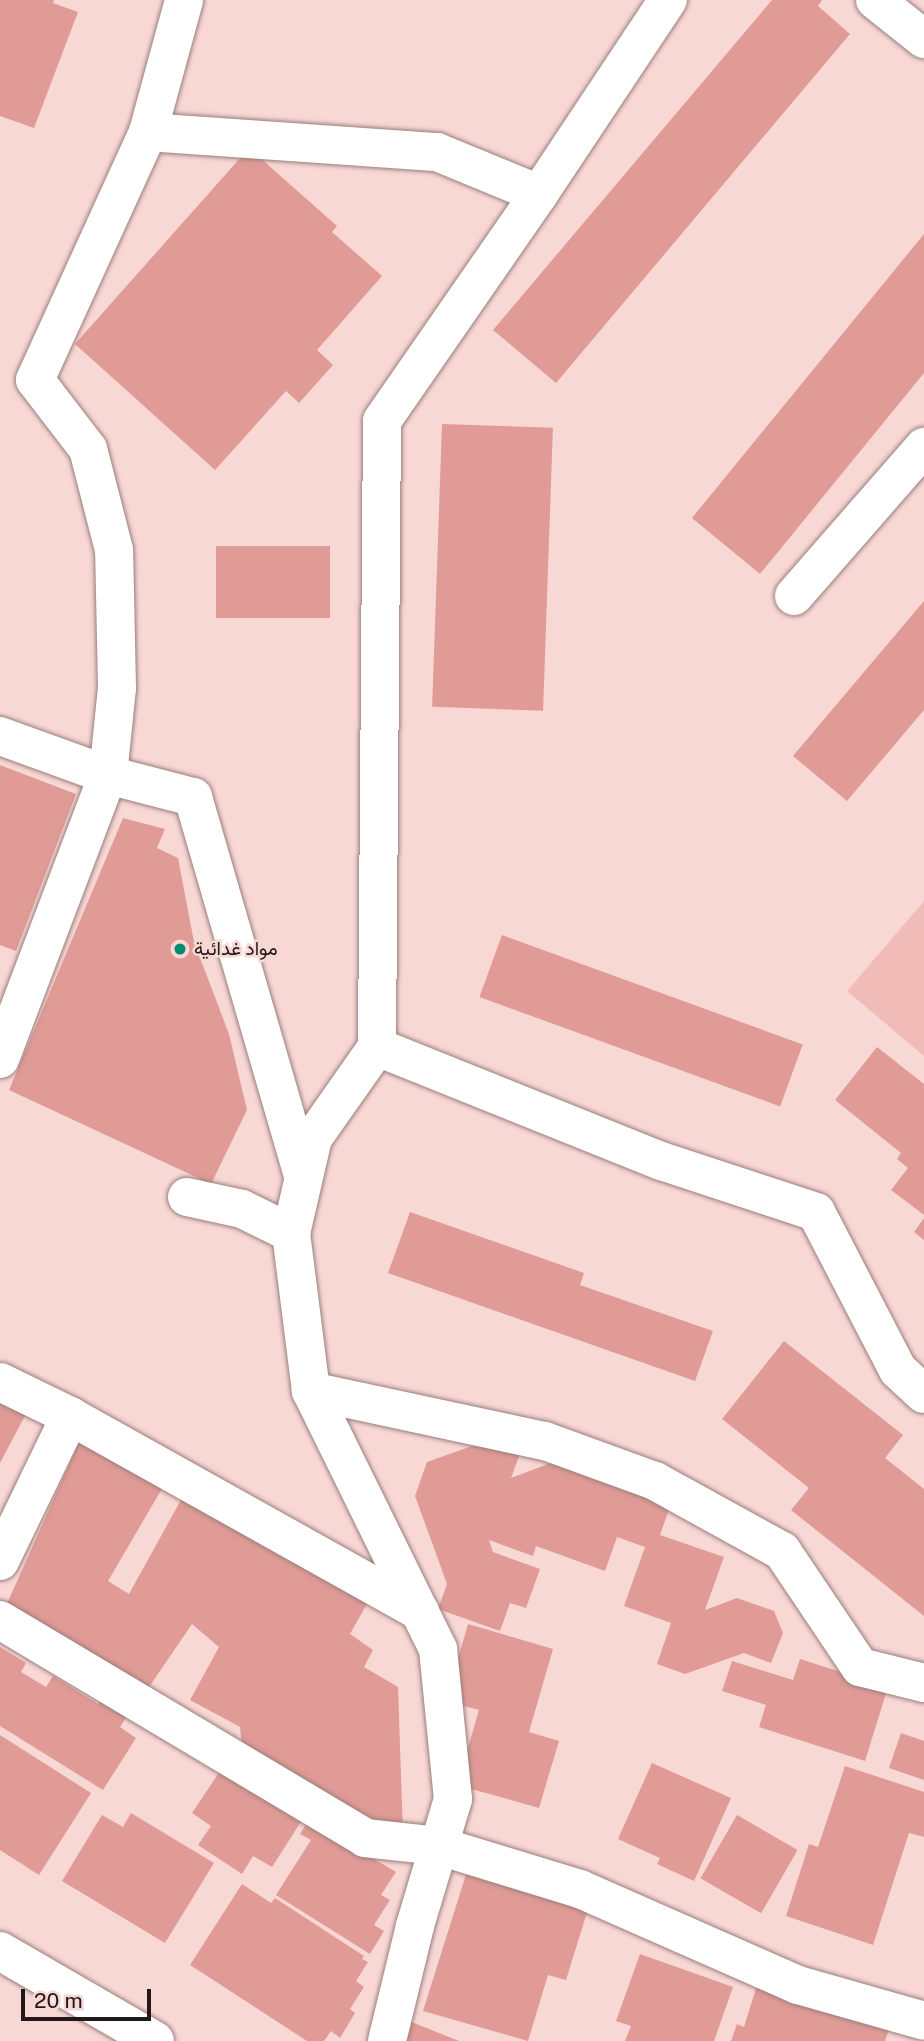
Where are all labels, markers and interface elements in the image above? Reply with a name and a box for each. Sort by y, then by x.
place label: مواد غدائية [194,938,278,960]
marker: مواد غدائية [172,941,188,957]
scale bar [24,1974,154,2018]
text: 20 m [34,1988,83,2013]

